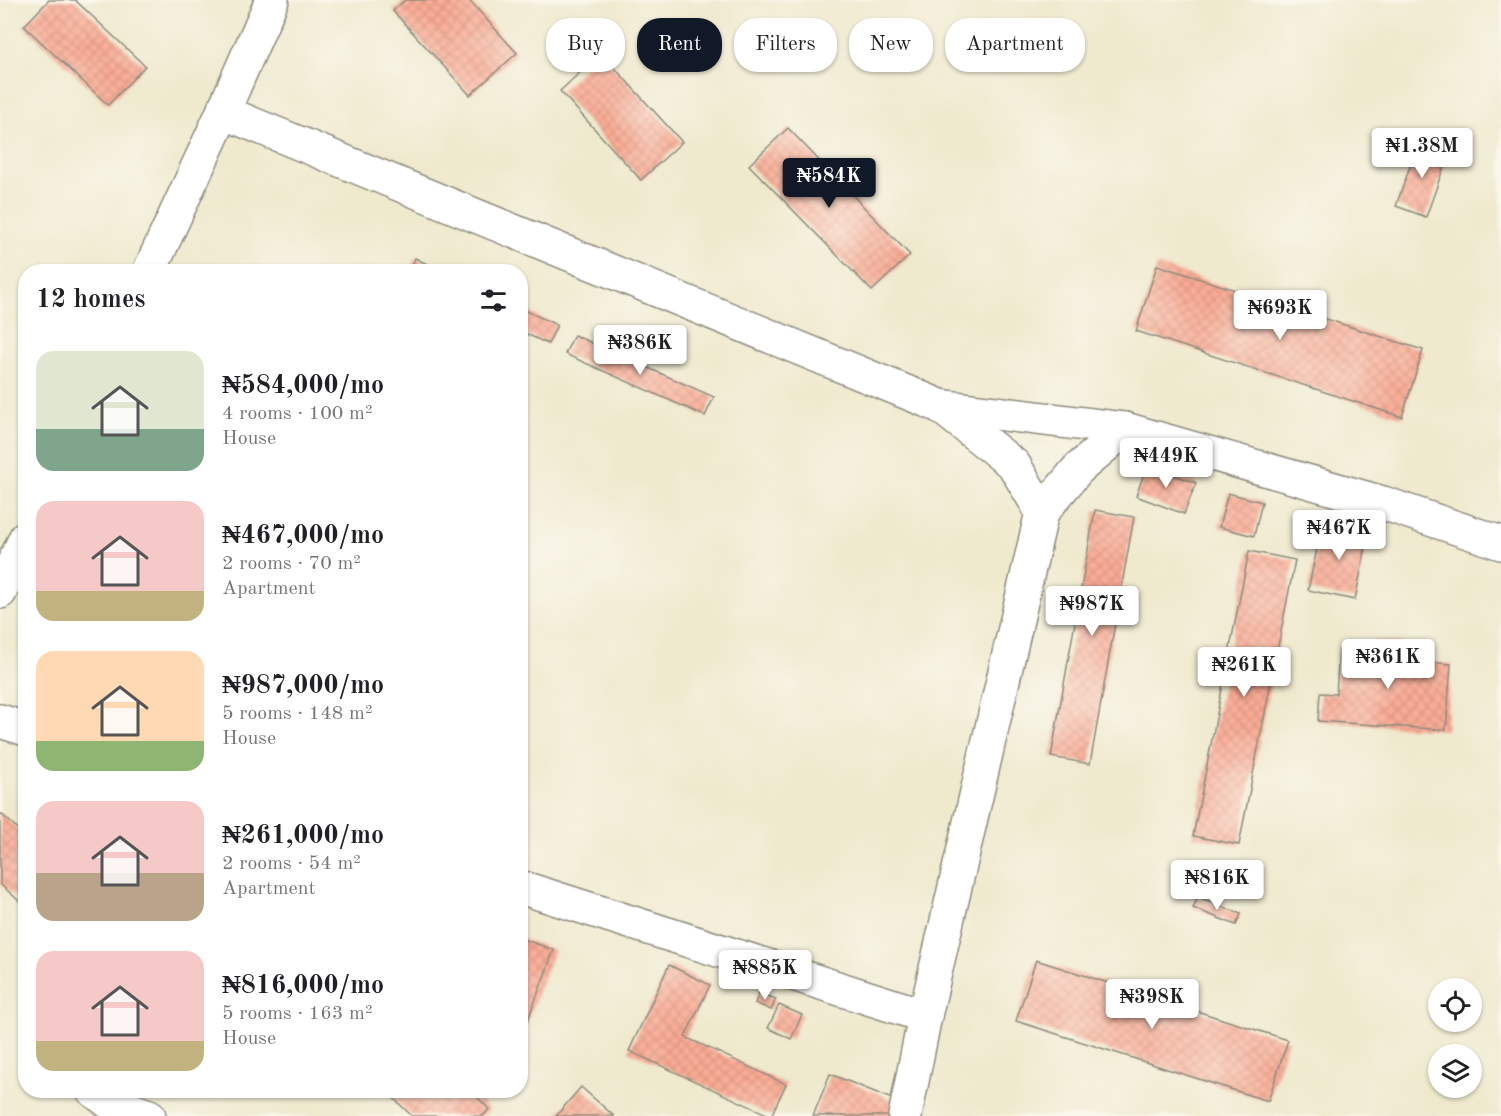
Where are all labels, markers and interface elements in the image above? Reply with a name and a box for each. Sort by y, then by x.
chip: Buy [546,18,625,72]
chip: Rent [637,18,722,72]
chip: Filters [734,18,837,72]
chip: New [849,18,933,72]
chip: Apartment [945,18,1085,72]
pin: ₦1.38M [1373,128,1471,179]
text: ₦1.38M [1386,137,1458,157]
pin: ₦584K [787,158,871,209]
text: ₦584K [797,167,861,187]
icon: filters [477,284,510,317]
text: 12 homes [36,287,145,313]
pin: ₦693K [1238,290,1322,341]
text: ₦693K [1248,299,1312,319]
pin: ₦386K [598,325,682,376]
text: ₦386K [608,334,672,354]
text: ₦584,000/mo [222,373,384,399]
icon: home [84,375,156,447]
text: 4 rooms · 100 m² [222,404,372,424]
text: House [222,429,276,449]
pin: ₦449K [1124,438,1208,489]
text: ₦449K [1134,447,1198,467]
pin: ₦467K [1297,510,1381,561]
text: ₦467K [1307,519,1371,539]
text: ₦467,000/mo [222,523,384,549]
icon: home [84,525,156,597]
text: 2 rooms · 70 m² [222,554,361,574]
text: Apartment [222,579,316,599]
pin: ₦987K [1050,586,1134,637]
text: ₦987K [1060,595,1124,615]
pin: ₦361K [1346,639,1430,690]
pin: ₦261K [1202,647,1286,698]
text: ₦361K [1356,648,1420,668]
text: ₦261K [1212,656,1276,676]
text: ₦987,000/mo [222,673,384,699]
icon: home [84,675,156,747]
text: 5 rooms · 148 m² [222,704,372,724]
text: House [222,729,276,749]
text: ₦261,000/mo [222,823,384,849]
icon: home [84,825,156,897]
text: 2 rooms · 54 m² [222,854,361,874]
pin: ₦816K [1175,860,1259,911]
text: ₦816K [1185,869,1249,889]
text: Apartment [222,879,316,899]
pin: ₦885K [723,950,807,1001]
text: ₦885K [733,959,797,979]
text: ₦816,000/mo [222,973,384,999]
icon: home [84,975,156,1047]
map controls [1428,978,1482,1098]
button: locate [1428,978,1482,1032]
pin: ₦398K [1110,979,1194,1030]
text: ₦398K [1120,988,1184,1008]
text: 5 rooms · 163 m² [222,1004,372,1024]
text: House [222,1029,276,1049]
button: layers [1428,1044,1482,1098]

